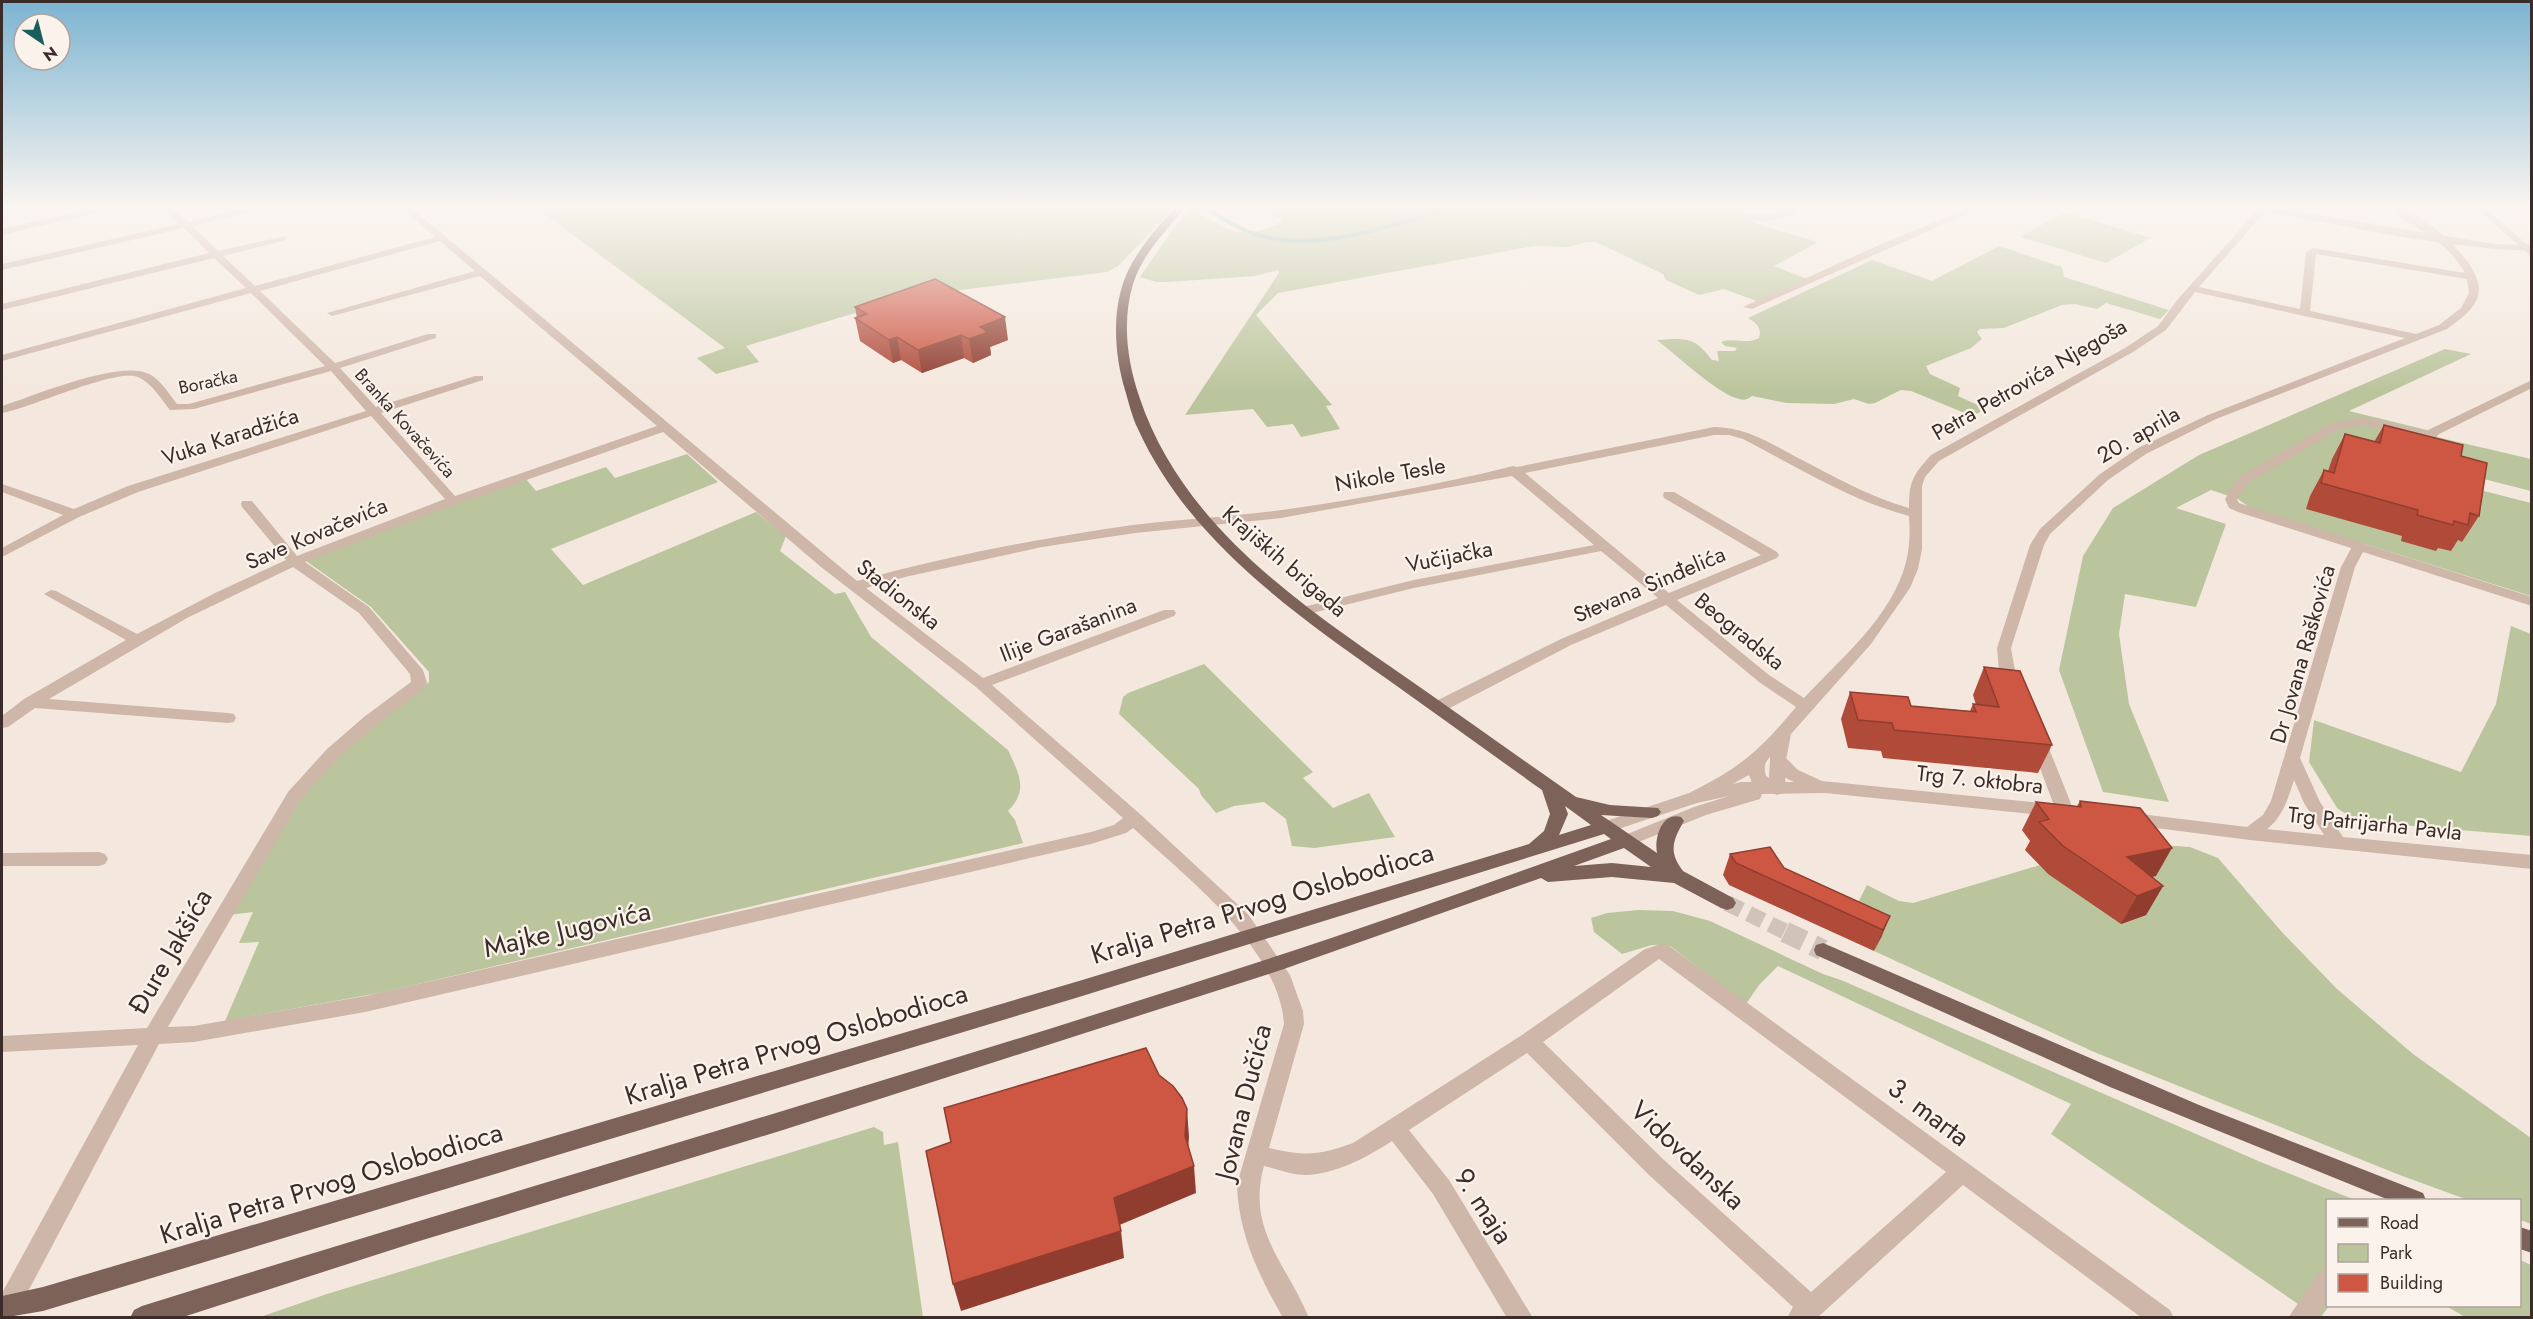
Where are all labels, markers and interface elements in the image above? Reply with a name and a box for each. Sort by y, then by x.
north arrow [12,12,72,72]
text: N [39,41,62,67]
street label: Petra Petrovića Njegoša [1925,310,2133,448]
street label: Branka Kovačevića [349,362,461,484]
street label: Boračka [176,363,240,401]
street label: 20. aprila [2091,397,2185,471]
street label: Vuka Karadžića [158,399,302,473]
street label: Nikole Tesle [1332,449,1448,499]
street label: Save Kovačevića [240,489,392,577]
street label: Krajiških brigada [1216,498,1354,624]
street label: Vučijačka [1403,532,1495,580]
street label: Stevana Sinđelića [1568,538,1730,630]
street label: Stadionska [850,551,948,637]
street label: Dr Jovana Raškovića [2261,561,2343,747]
street label: Beogradska [1688,585,1792,677]
street label: Ilije Garašanina [995,588,1141,670]
street label: Trg 7. oktobra [1915,756,2045,802]
street label: Trg Patrijarha Pavla [2286,798,2464,848]
street label: Kralja Petra Prvog Oslobodioca [1086,832,1438,974]
street label: Đure Jakšića [118,881,222,1021]
street label: Majke Jugovića [480,891,654,967]
street label: Kralja Petra Prvog Oslobodioca [620,973,972,1115]
street label: Jovana Dučića [1204,1020,1281,1187]
street label: 3. marta [1880,1068,1978,1156]
street label: Vidovdanska [1622,1091,1754,1219]
street label: Kralja Petra Prvog Oslobodioca [155,1112,507,1254]
street label: 9. maja [1445,1160,1523,1252]
legend [2326,1199,2521,1307]
text: Road [2380,1210,2419,1236]
text: Park [2380,1240,2412,1266]
text: Building [2380,1270,2443,1296]

